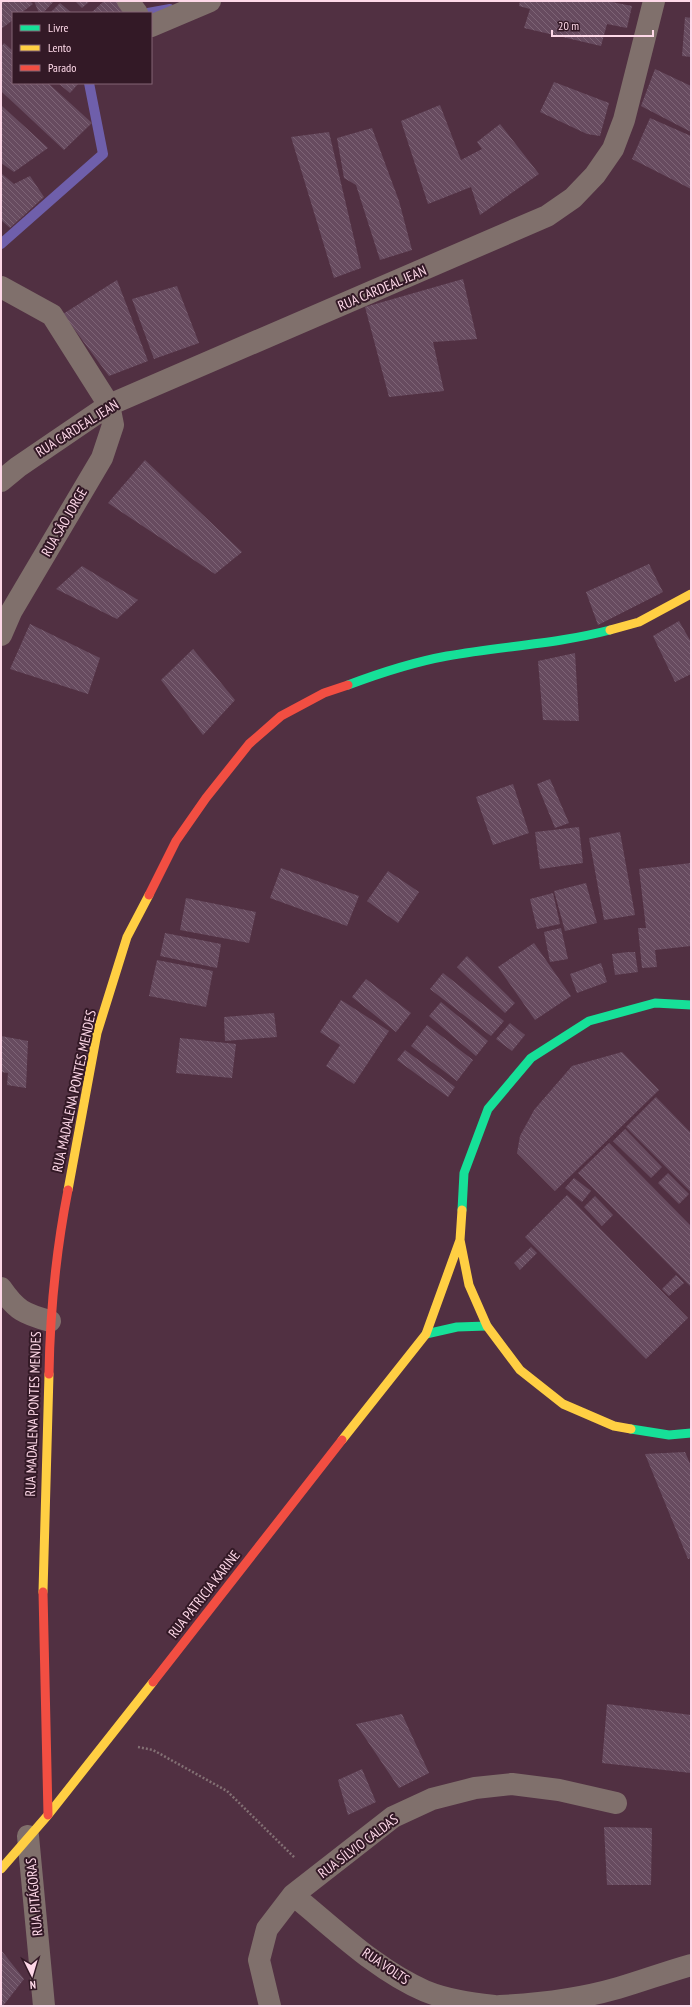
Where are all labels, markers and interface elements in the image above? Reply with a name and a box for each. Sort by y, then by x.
legend [12,12,152,84]
scale bar [552,12,653,38]
text: 20 m [558,18,579,33]
text: Livre [48,20,69,35]
text: Lento [48,40,71,55]
text: Parado [48,60,76,75]
street label: RUA CARDEAL JEAN [335,261,429,315]
street label: RUA CARDEAL JEAN [32,395,122,461]
street label: RUA SÂO JORGE [37,484,91,560]
street label: RUA MADALENA PONTES MENDES [48,1008,100,1174]
street label: RUA MADALENA PONTES MENDES [21,1331,45,1497]
street label: RUA PATRICIA KARINE [164,1547,244,1641]
street label: RUA SÍLVIO CALDAS [314,1810,402,1882]
street label: RUA PITÁGORAS [22,1857,46,1937]
street label: RUA VOLTS [359,1944,413,1988]
north arrow [12,1955,52,1995]
text: N [29,1978,36,1992]

